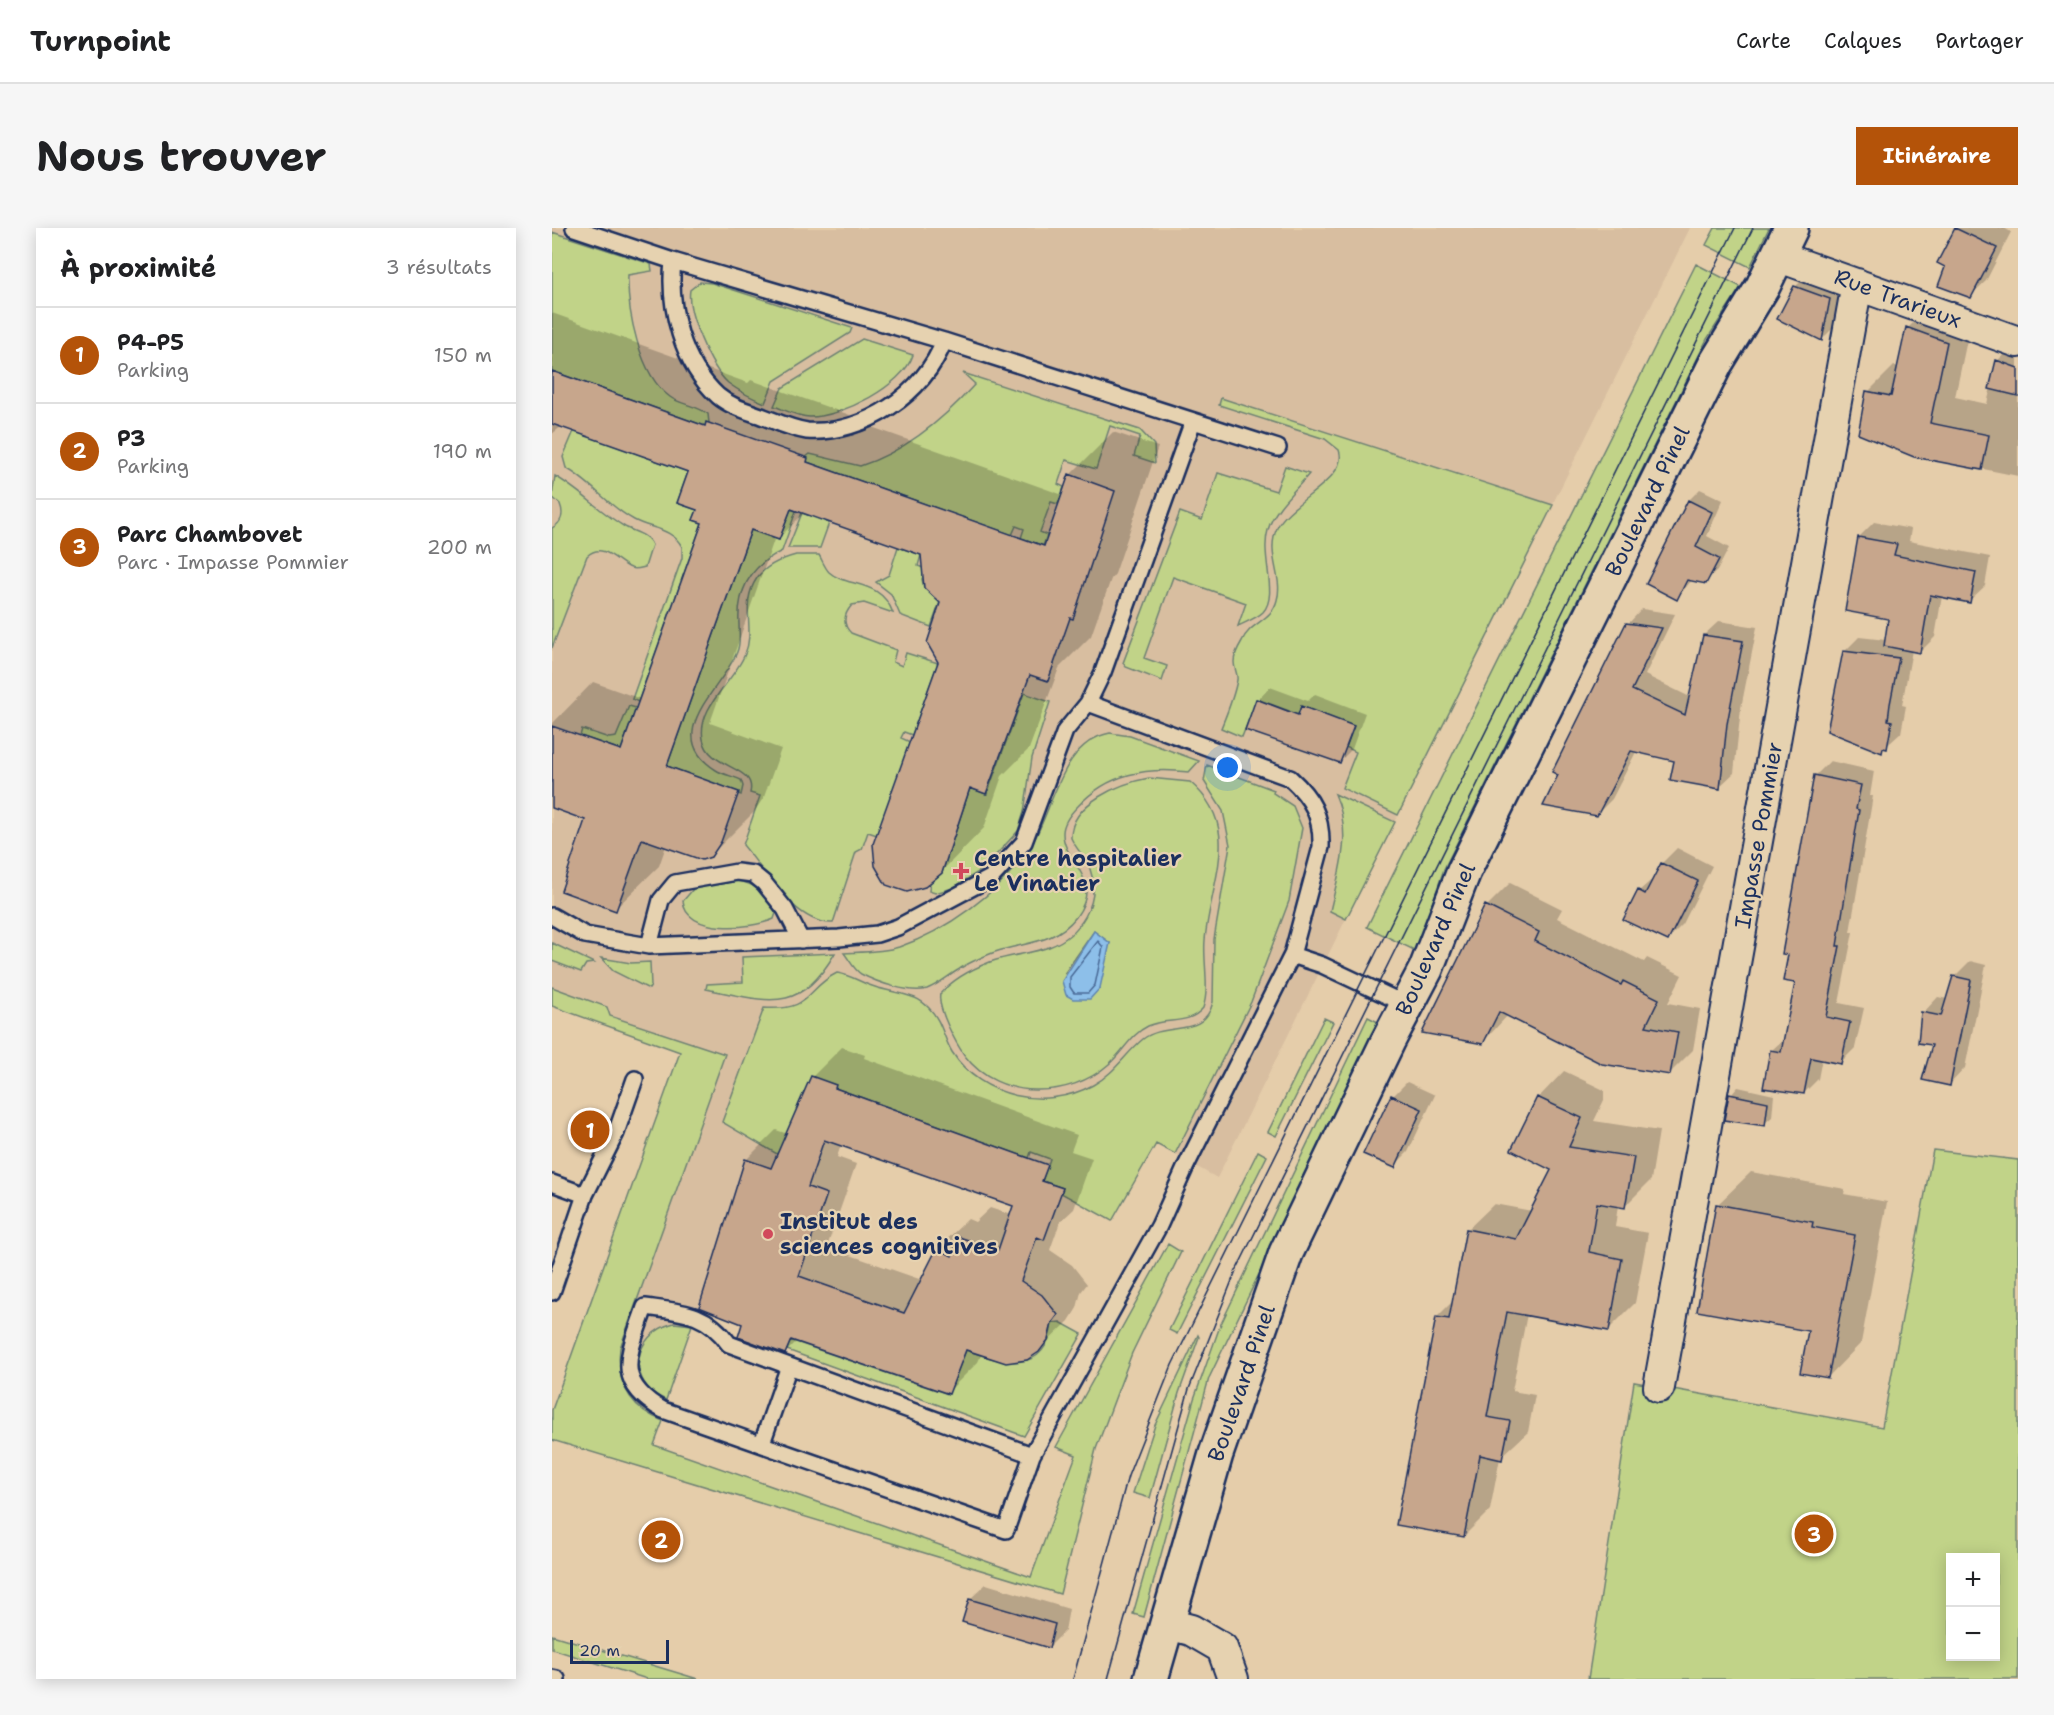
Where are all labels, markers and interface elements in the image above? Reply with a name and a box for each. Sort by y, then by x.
text: Turnpoint [30,22,171,60]
text: Carte [1736,27,1791,55]
text: Calques [1824,27,1902,55]
text: Partager [1935,27,2024,55]
button: Itinéraire [1856,127,2018,185]
text: Nous trouver [36,128,326,184]
text: À proximité [60,250,216,285]
text: 3 résultats [386,254,492,280]
street label: Rue Trarieux [1830,262,1965,335]
text: P4-P5 [117,328,184,357]
text: 1 [75,342,84,368]
text: 150 m [434,342,492,368]
text: Parking [117,357,189,383]
street label: Boulevard Pinel [1598,421,1697,581]
text: P3 [117,424,146,453]
text: 2 [73,438,87,464]
text: 190 m [433,438,492,464]
text: Parking [117,453,189,479]
text: Parc Chambovet [117,520,302,549]
text: 3 [73,534,87,560]
text: 200 m [427,534,492,560]
text: Parc · Impasse Pommier [117,549,349,575]
street label: Impasse Pommier [1728,740,1789,931]
your location [1213,753,1242,782]
place label: Centre hospitalier Le Vinatier [974,844,1182,898]
street label: Boulevard Pinel [1389,858,1482,1020]
marker: Centre hospitalier Le Vinatier [952,862,970,880]
pin: 1 [570,1108,609,1152]
place label: Institut des sciences cognitives [780,1207,998,1261]
marker: Institut des sciences cognitives [761,1227,775,1241]
street label: Boulevard Pinel [1201,1301,1282,1465]
pin: 3 [1794,1512,1834,1556]
pin: 2 [642,1518,680,1562]
map controls [1946,1553,2000,1661]
button: + [1946,1553,2000,1607]
button: − [1946,1607,2000,1661]
scale bar [570,1637,669,1664]
text: 20 m [579,1640,620,1661]

